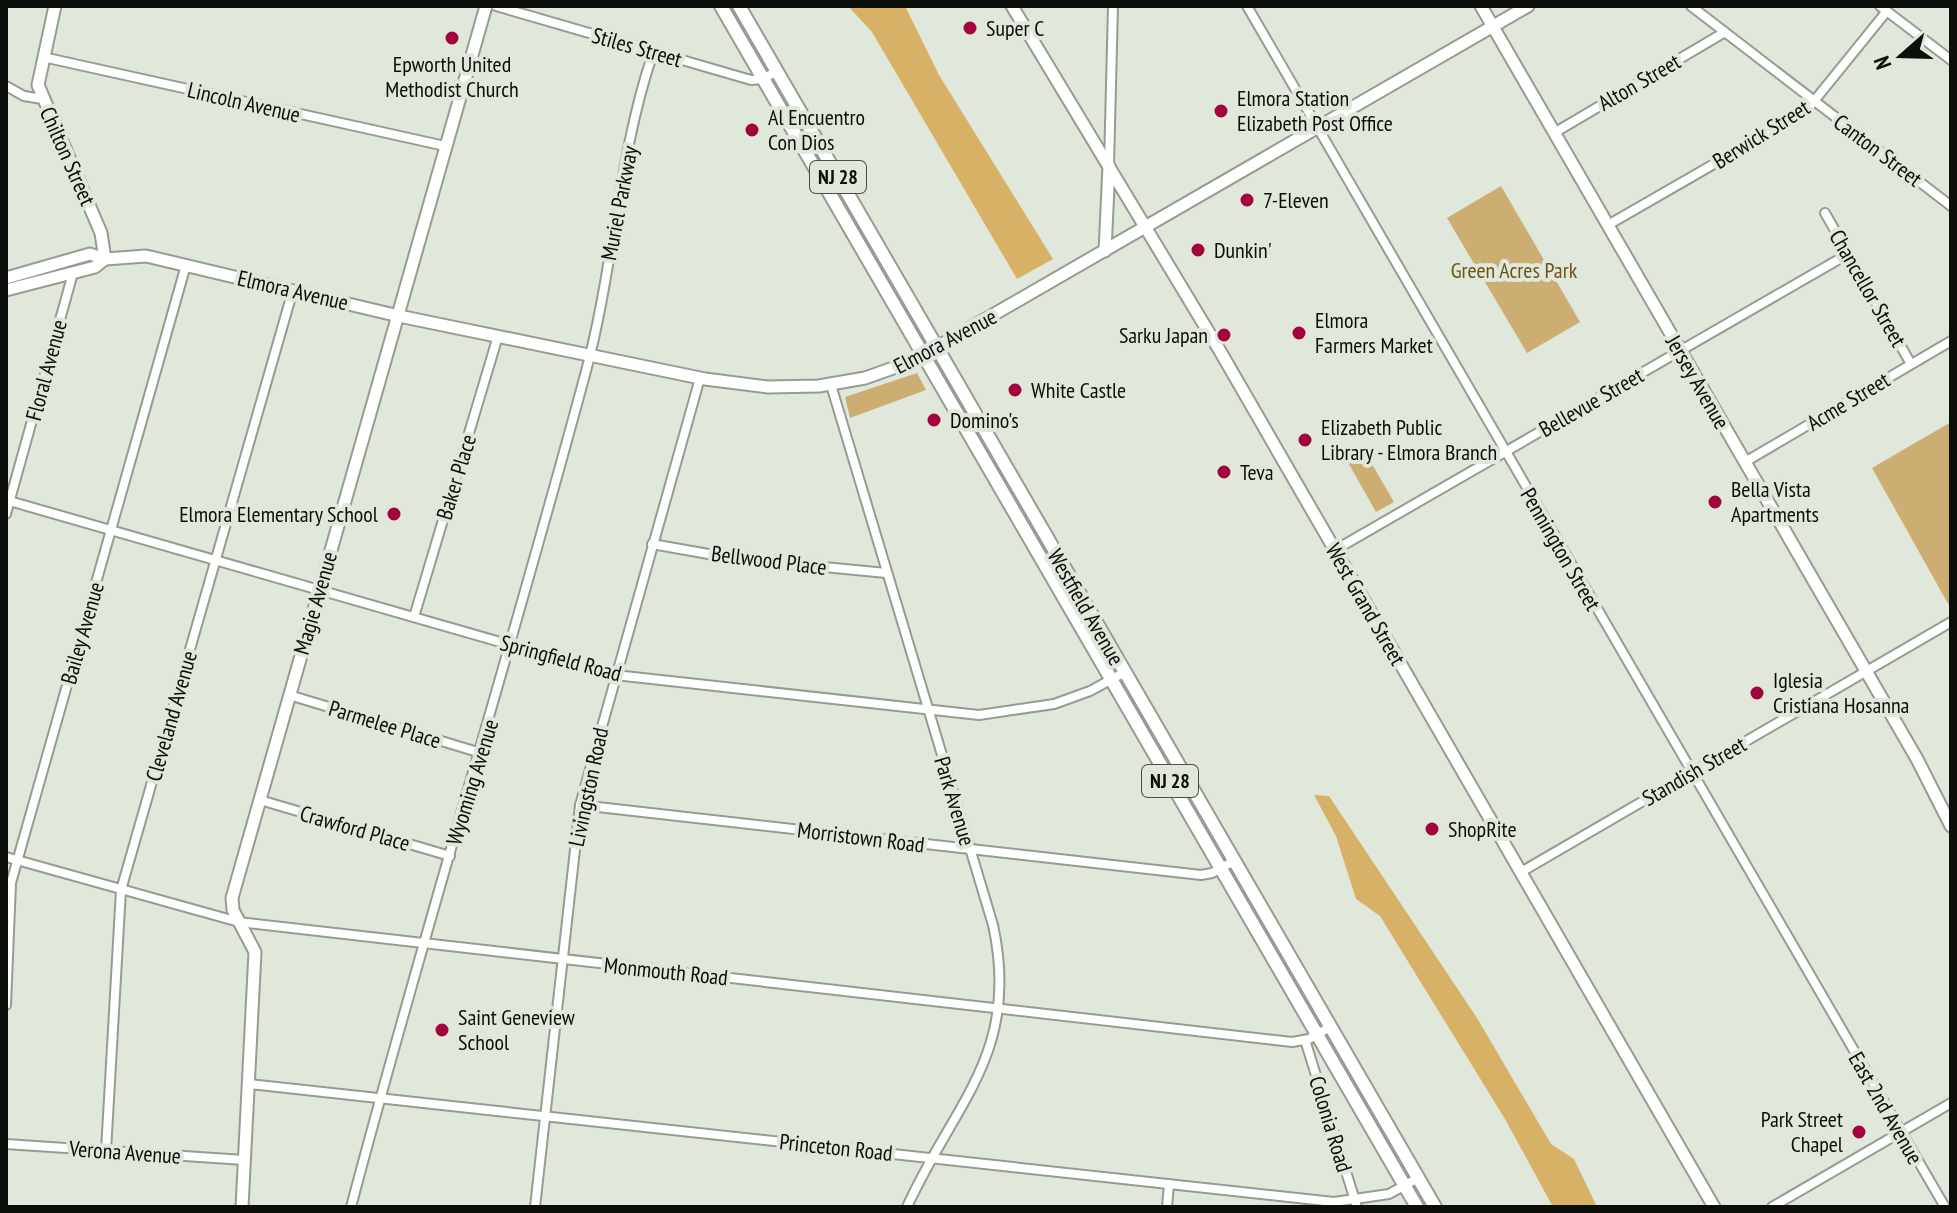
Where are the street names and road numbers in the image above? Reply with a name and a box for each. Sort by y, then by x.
street label: Stiles Street [589,21,685,73]
street label: Alton Street [1593,47,1685,117]
street label: Lincoln Avenue [185,75,303,129]
street label: Berwick Street [1707,93,1815,175]
street label: Chilton Street [34,102,102,210]
street label: Canton Street [1828,108,1928,192]
street label: Muriel Parkway [594,143,644,263]
road number: NJ 28 [810,161,866,193]
street label: Chancellor Street [1823,224,1913,352]
street label: Elmora Avenue [235,264,351,316]
street label: Elmora Avenue [889,302,1001,380]
street label: Floral Avenue [19,316,73,424]
street label: Jersey Avenue [1659,329,1736,434]
street label: Bellevue Street [1534,361,1648,443]
street label: Acme Street [1802,365,1894,437]
street label: Baker Place [430,431,482,523]
street label: Pennington Street [1515,483,1607,615]
street label: West Grand Street [1320,538,1412,670]
street label: Bellwood Place [710,539,828,581]
street label: Westfield Avenue [1041,544,1131,670]
street label: Magie Avenue [287,548,343,658]
street label: Bailey Avenue [54,579,110,687]
street label: Springfield Road [497,628,625,688]
street label: Cleveland Avenue [139,648,203,784]
street label: Parmelee Place [326,694,444,754]
street label: Wyoming Avenue [440,716,504,848]
street label: Livingston Road [562,725,614,849]
street label: Standish Street [1637,730,1751,812]
street label: Park Avenue [928,753,982,849]
road number: NJ 28 [1142,765,1198,797]
street label: Crawford Place [297,799,413,857]
street label: Morristown Road [796,815,926,859]
street label: Monmouth Road [603,951,729,991]
street label: East 2nd Avenue [1843,1047,1929,1169]
street label: Colonia Road [1303,1073,1359,1175]
street label: Princeton Road [778,1127,894,1167]
street label: Verona Avenue [67,1134,182,1170]

